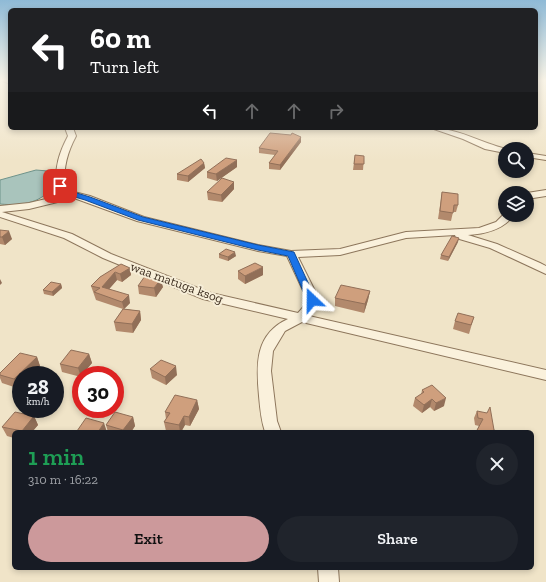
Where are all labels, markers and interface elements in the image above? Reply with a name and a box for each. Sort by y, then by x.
text: 60 m [90,22,151,55]
icon: left [24,24,76,76]
text: Turn left [90,56,159,78]
icon: left [199,100,221,122]
icon: ahead [241,100,263,122]
icon: ahead [283,100,305,122]
icon: right [325,100,347,122]
map controls [498,142,534,222]
button: search [498,142,534,178]
pin [43,169,77,203]
icon: arrive [49,175,71,197]
button: layers [498,186,534,222]
street label: waa matuga ksog [128,259,225,306]
position arrow [291,279,333,321]
speed limit sign: 30 [72,366,124,418]
text: 28 [27,375,49,399]
text: km/h [27,396,49,408]
text: 1 min [28,442,84,471]
button: close [476,443,518,485]
text: 310 m · 16:22 [28,472,98,487]
button: Exit [28,516,269,562]
button: Share [277,516,518,562]

